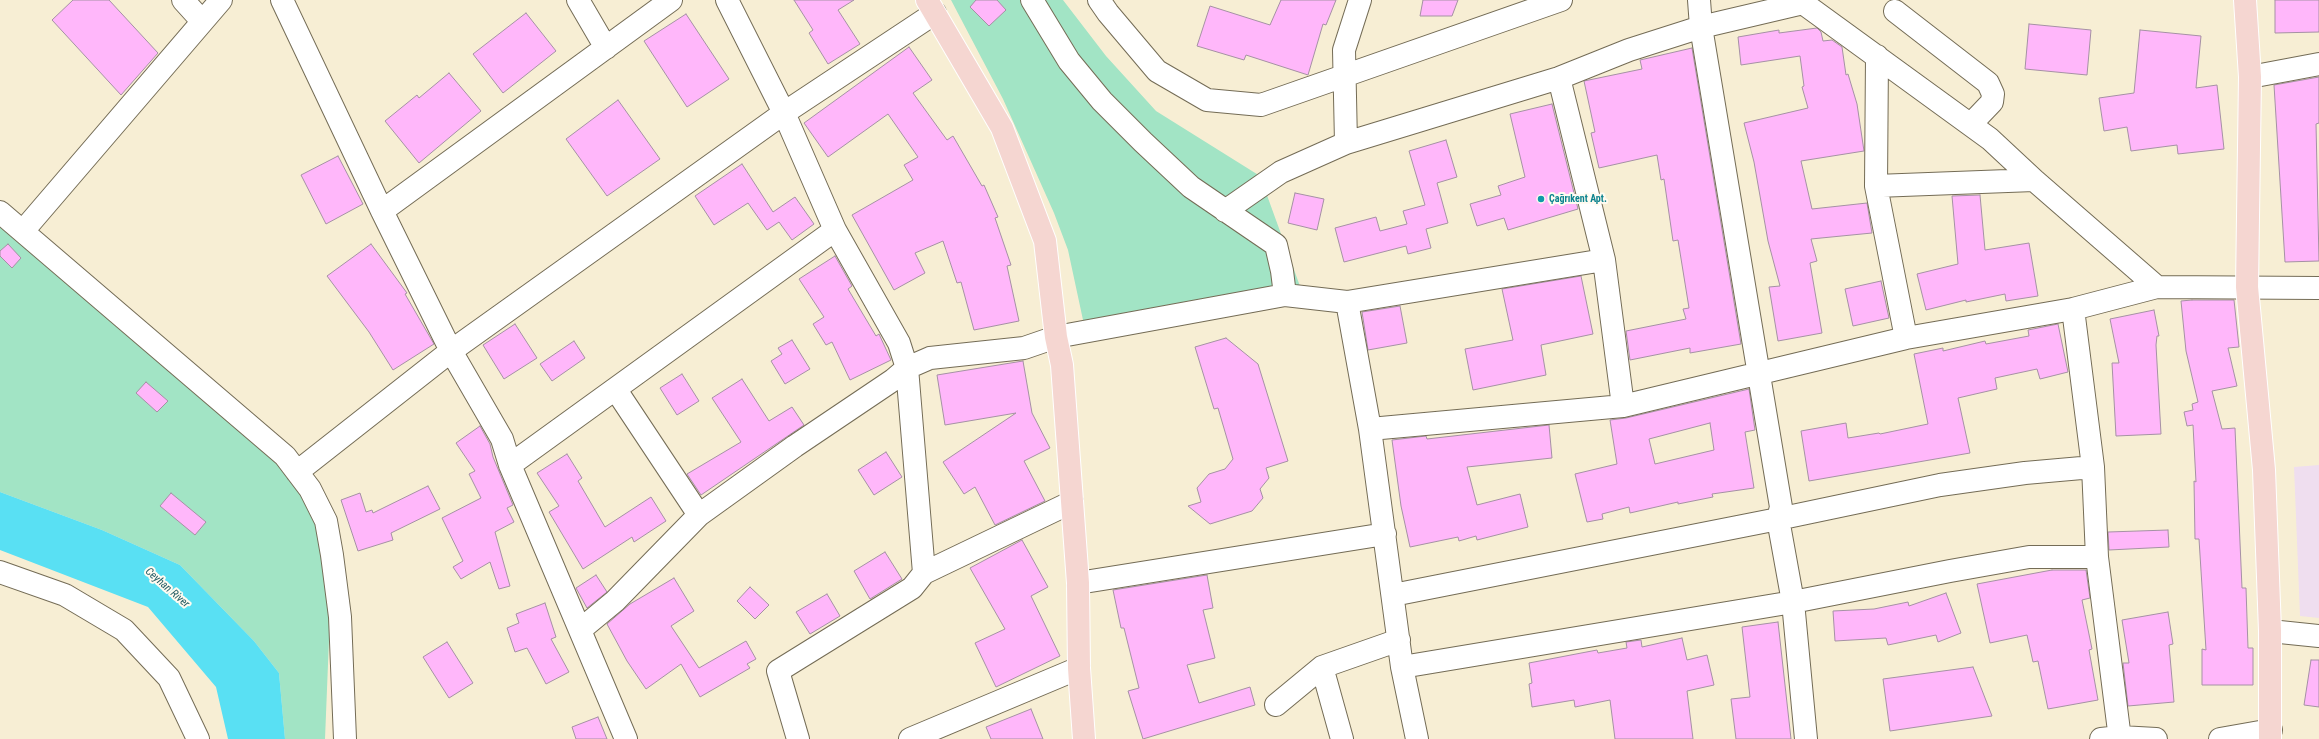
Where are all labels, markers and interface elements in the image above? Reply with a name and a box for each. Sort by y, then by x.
place label: Çağrıkent Apt. [1549,193,1607,205]
marker: Çağrıkent Apt. [1536,194,1546,204]
water label: Ceyhan River [142,565,192,611]

